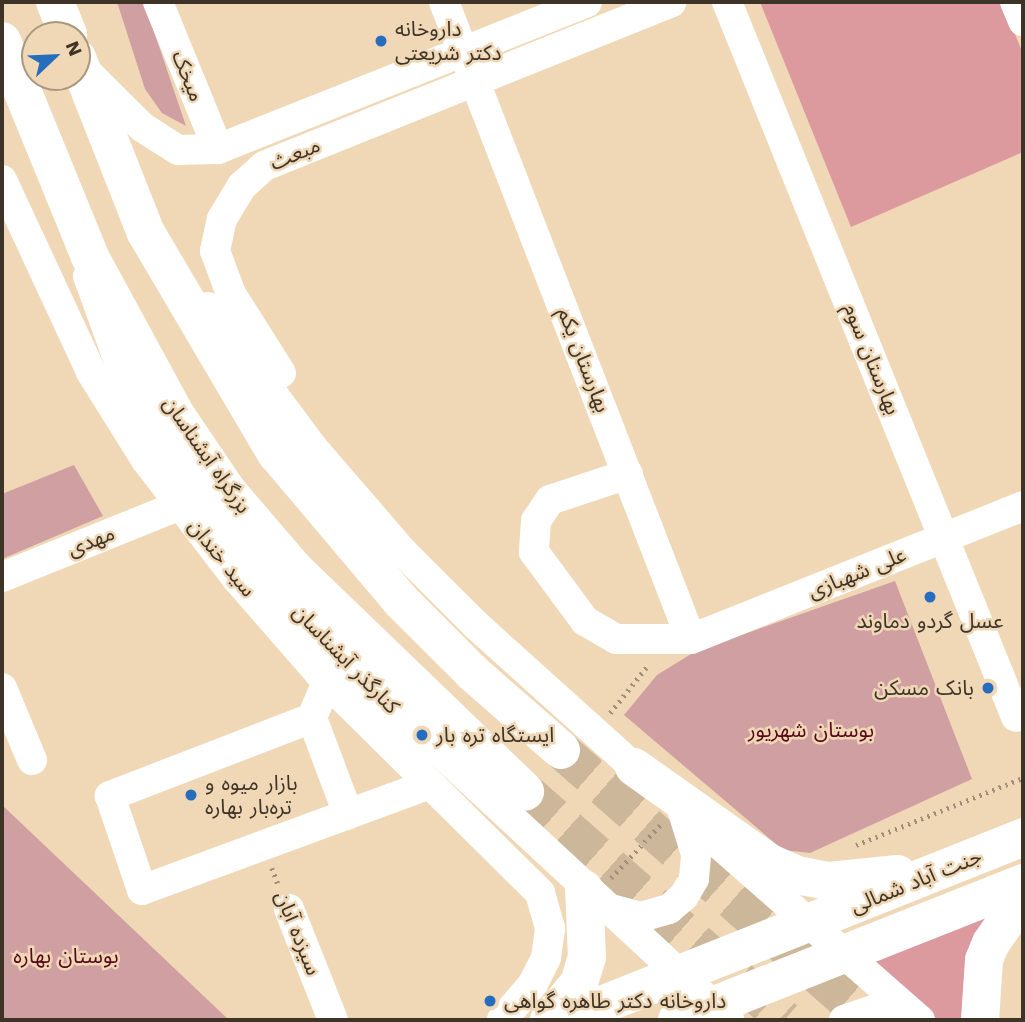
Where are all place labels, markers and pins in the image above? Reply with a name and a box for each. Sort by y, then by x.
place label: داروخانه دکتر شریعتی [395,16,502,66]
marker: داروخانه دکتر شریعتی [373,33,389,49]
marker: عسل گردو دماوند [922,589,938,605]
place label: عسل گردو دماوند [856,608,1004,634]
place label: بانک مسکن [874,675,974,701]
marker: بانک مسکن [980,680,996,696]
place label: ایستگاه تره بار [436,722,554,748]
marker: ایستگاه تره بار [414,727,430,743]
place label: بازار میوه و تره‌بار بهاره [205,770,298,820]
marker: بازار میوه و تره‌بار بهاره [183,787,199,803]
place label: داروخانه دکتر طاهره گواهی [504,988,726,1014]
marker: داروخانه دکتر طاهره گواهی [482,993,498,1009]

